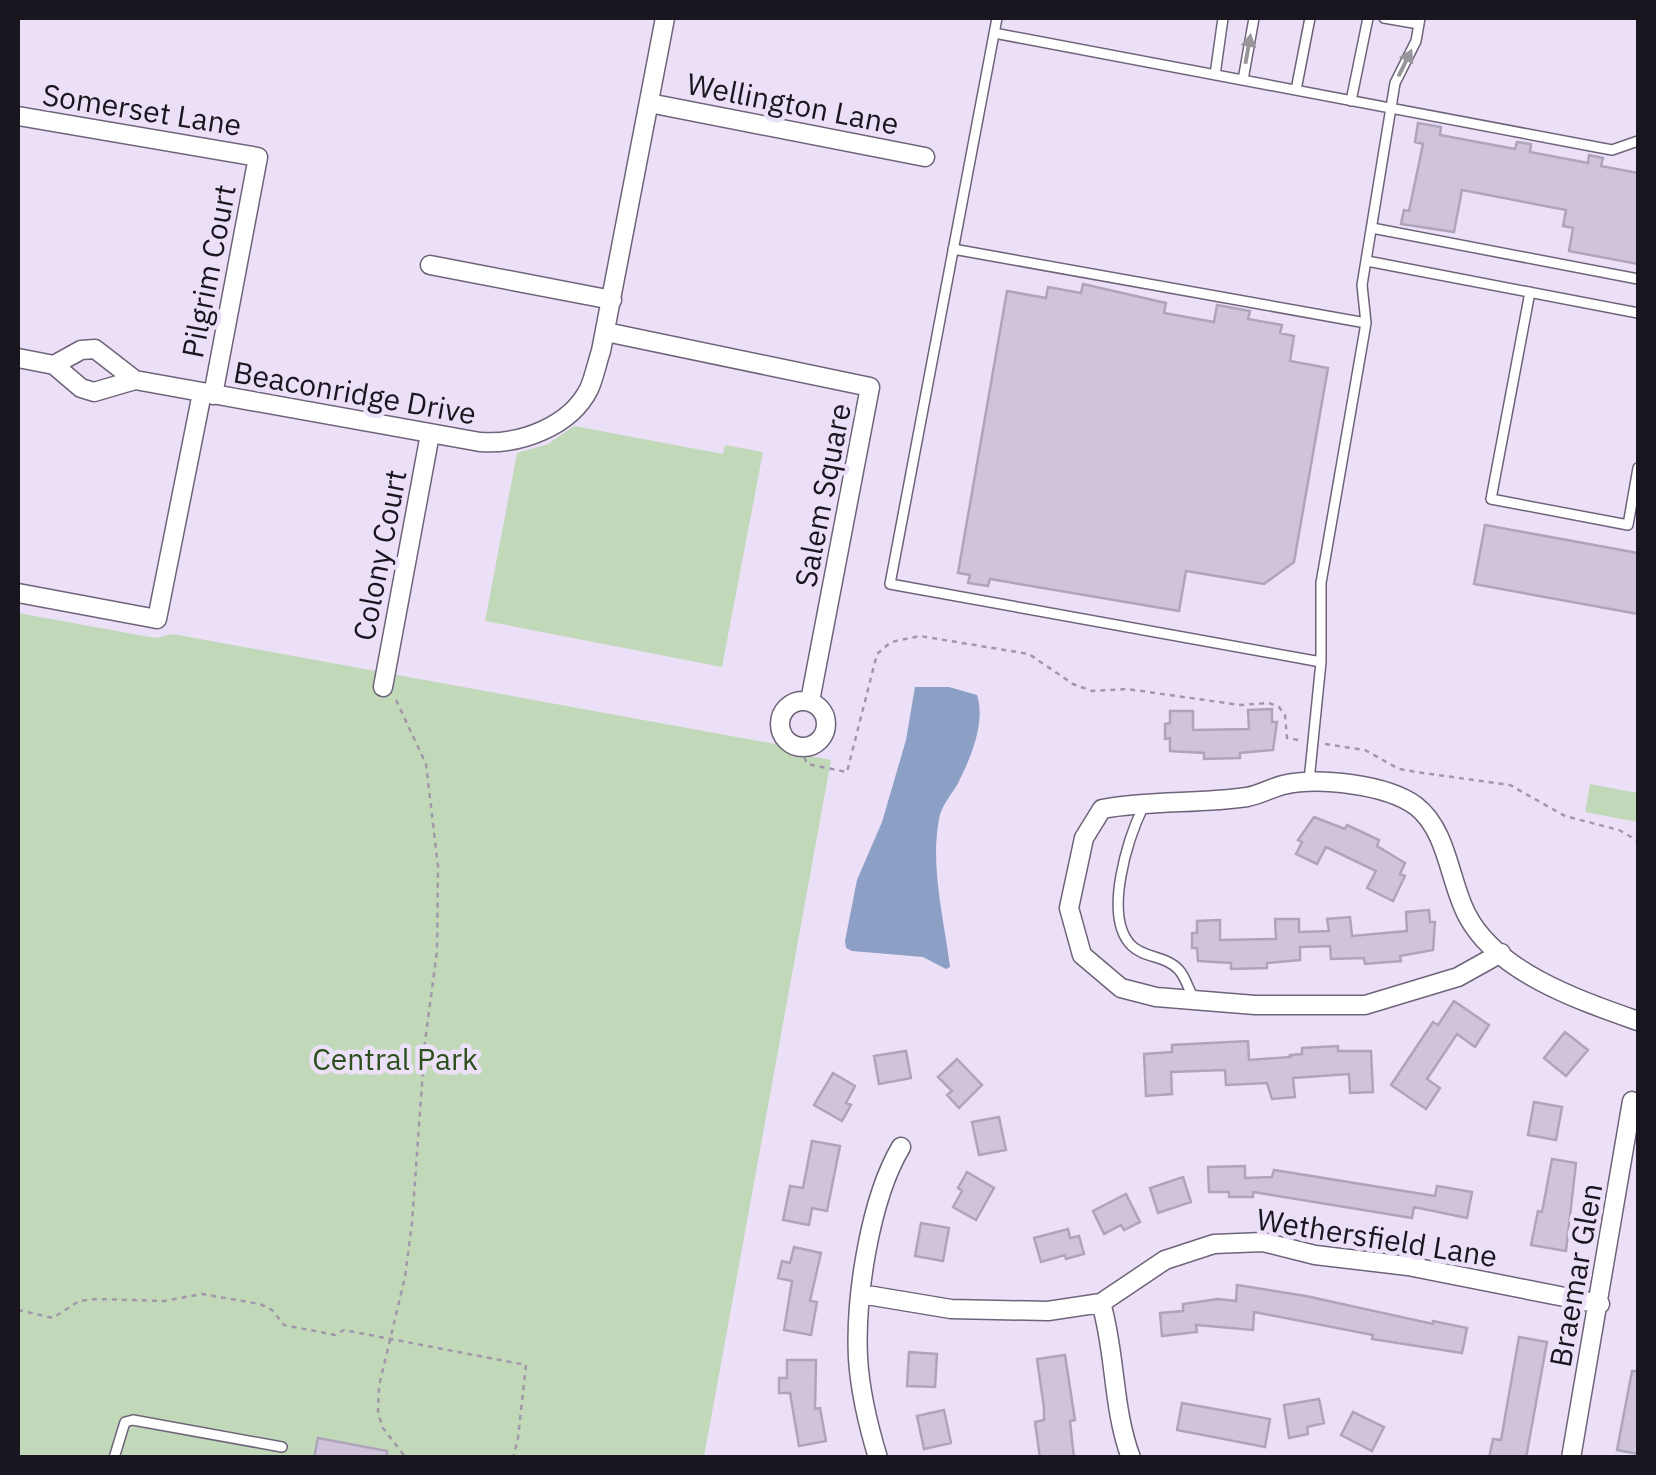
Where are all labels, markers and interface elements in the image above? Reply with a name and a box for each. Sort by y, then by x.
one-way arrow [1241,33,1256,64]
one-way arrow [1397,48,1414,77]
street label: Wellington Lane [684,63,902,143]
street label: Somerset Lane [40,74,244,144]
street label: Pilgrim Court [172,181,244,361]
street label: Beaconridge Drive [231,351,479,433]
street label: Salem Square [785,400,859,590]
street label: Colony Court [343,466,415,644]
park label: Central Park [312,1039,478,1078]
street label: Braemar Glen [1540,1180,1610,1370]
street label: Wethersfield Lane [1254,1199,1500,1275]

